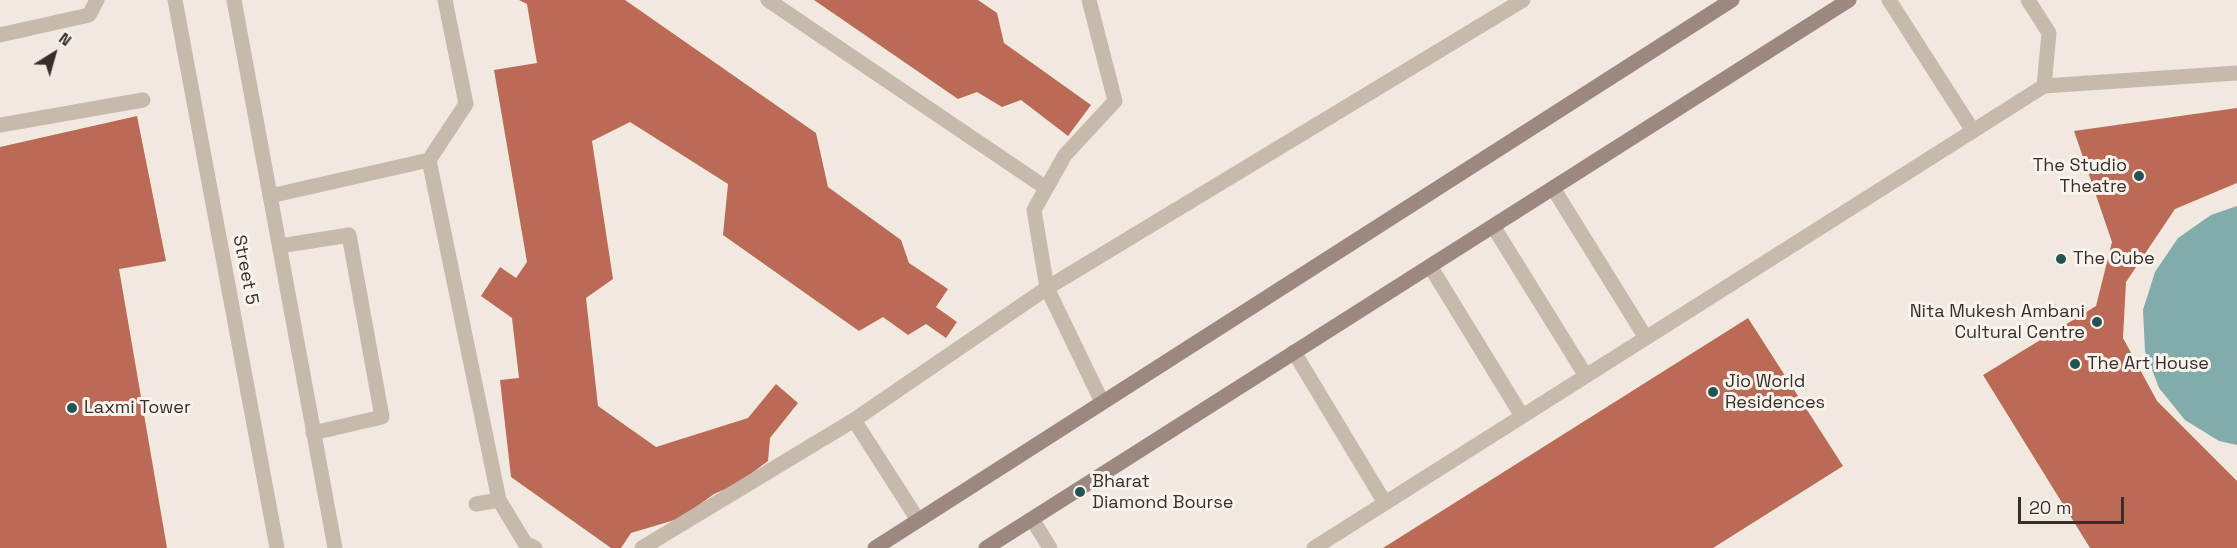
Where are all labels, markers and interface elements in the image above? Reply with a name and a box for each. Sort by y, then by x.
north arrow [24,24,84,84]
text: N [55,28,76,51]
place label: The Studio Theatre [2033,155,2127,198]
marker: The Studio Theatre [2132,169,2146,183]
street label: Street 5 [228,233,262,307]
place label: The Cube [2073,248,2155,270]
marker: The Cube [2054,252,2068,266]
place label: Nita Mukesh Ambani Cultural Centre [1910,301,2085,344]
marker: Nita Mukesh Ambani Cultural Centre [2090,315,2104,329]
place label: The Art House [2087,353,2209,375]
marker: The Art House [2068,357,2082,371]
place label: Jio World Residences [1725,371,1825,413]
marker: Jio World Residences [1706,385,1720,399]
place label: Laxmi Tower [84,397,191,419]
marker: Laxmi Tower [65,401,79,415]
place label: Bharat Diamond Bourse [1092,471,1233,514]
marker: Bharat Diamond Bourse [1073,485,1087,499]
scale bar [2021,485,2128,523]
text: 20 m [2029,496,2072,519]

